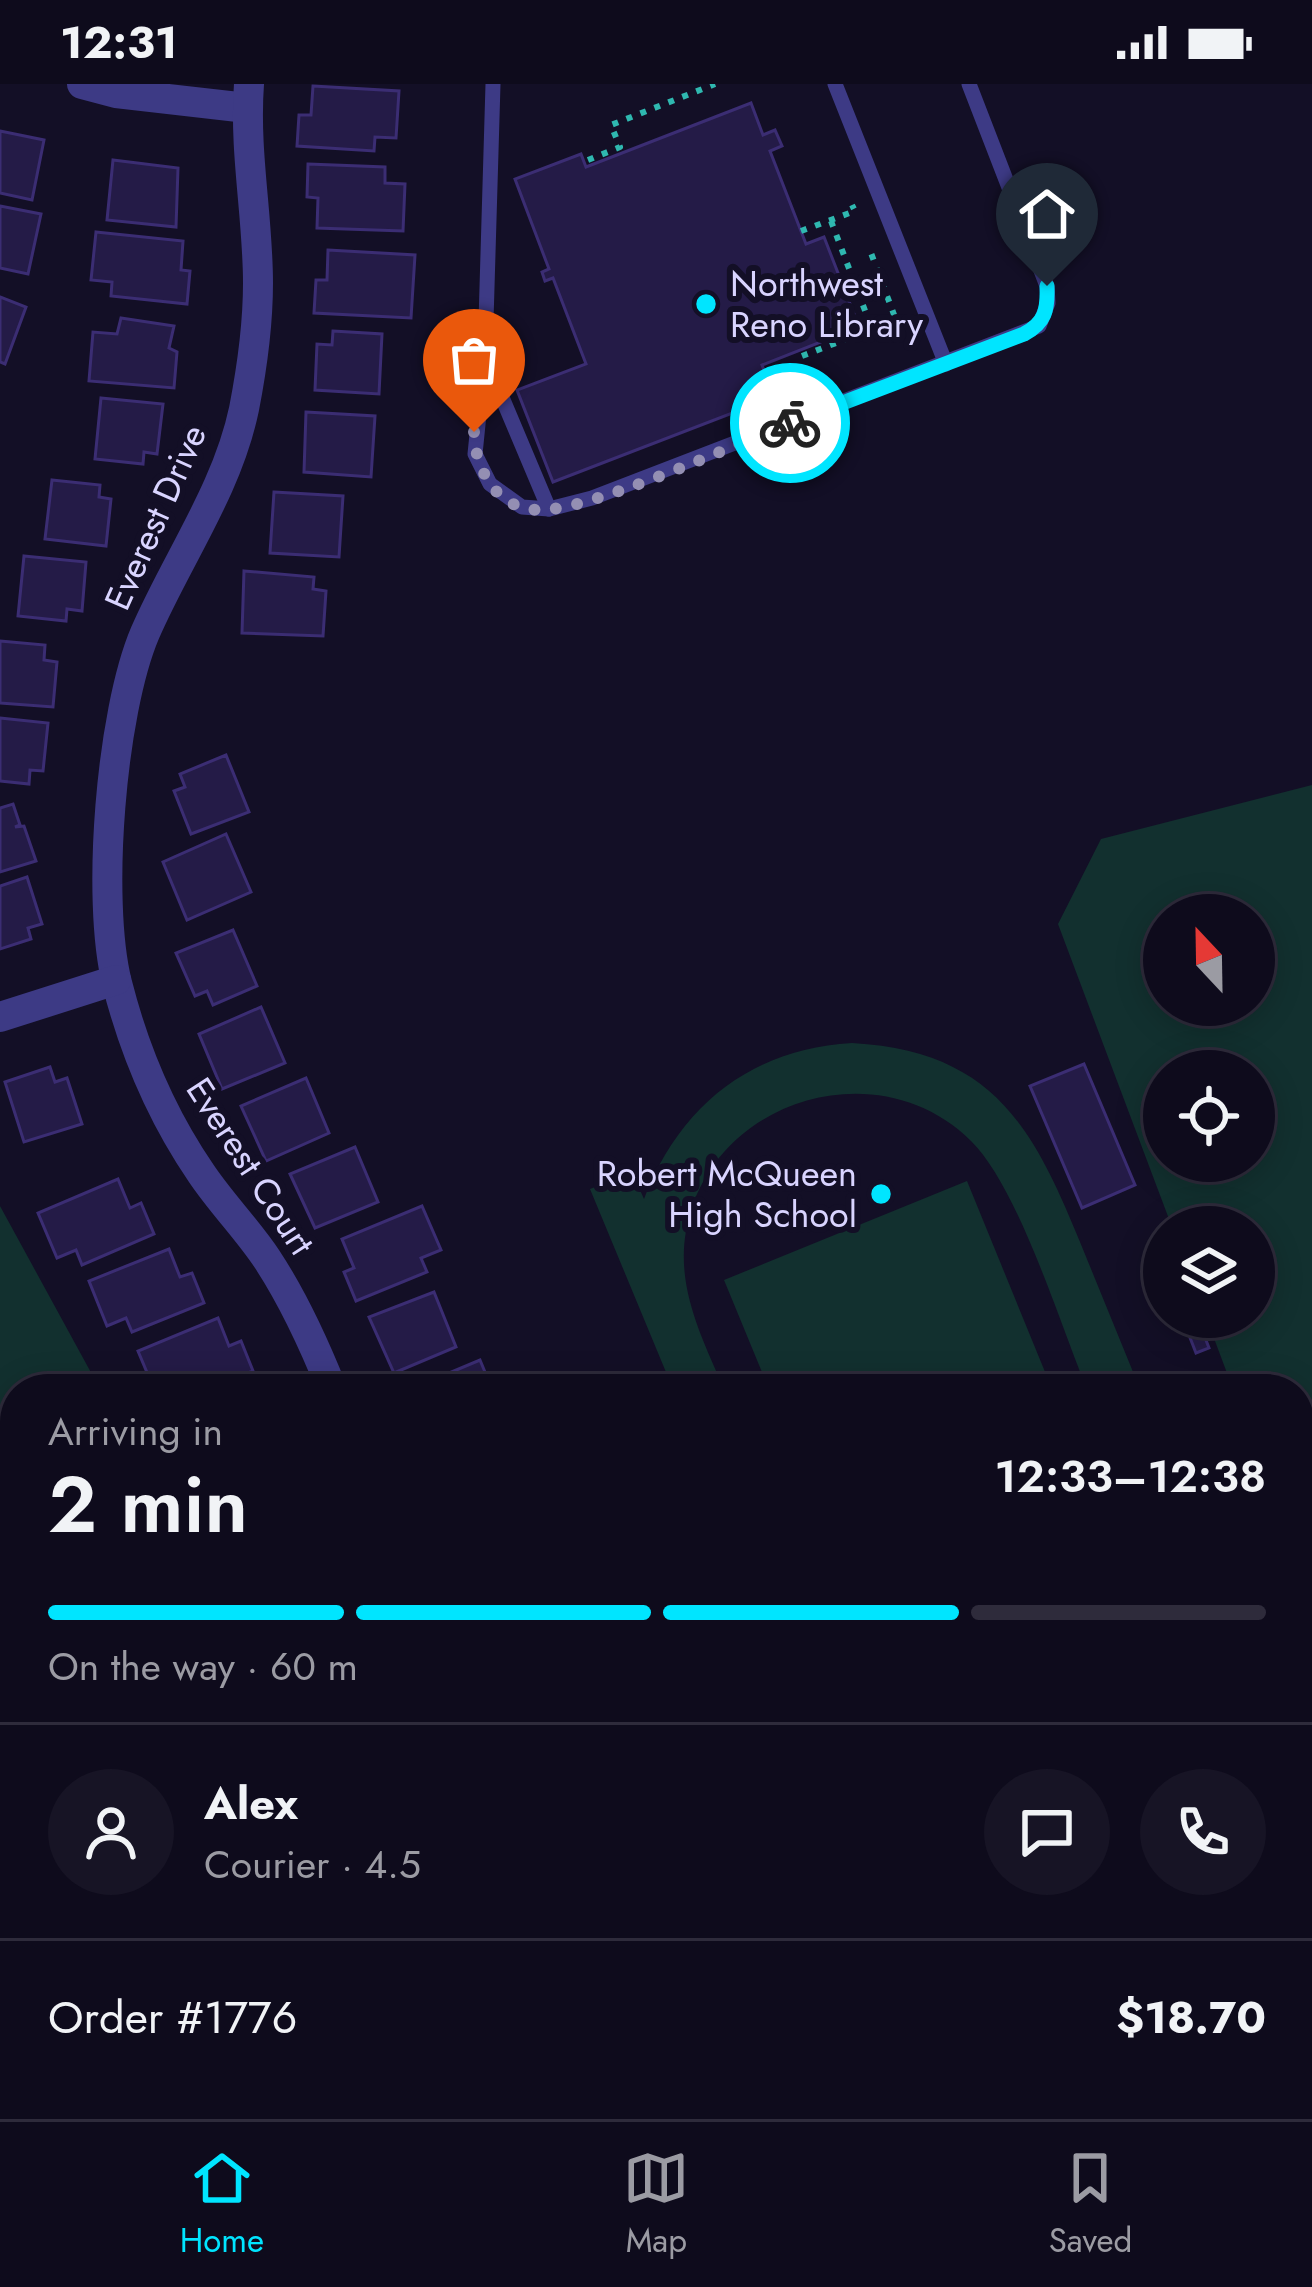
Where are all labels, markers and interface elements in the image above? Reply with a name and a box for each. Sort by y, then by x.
text: 12:31 [60,10,178,75]
pin [996,163,1098,286]
icon: home [1014,181,1080,247]
place label: Northwest Reno Library [730,257,923,350]
marker: Northwest Reno Library [693,291,719,317]
pin [423,309,525,432]
icon: bag [441,327,507,393]
courier [730,363,850,483]
icon: bike [757,390,823,456]
street label: Everest Drive [91,416,219,618]
north arrow [1143,894,1275,1026]
map controls [1143,894,1275,1338]
button: locate [1143,1050,1275,1182]
street label: Everest Court [174,1067,328,1265]
place label: Robert McQueen High School [597,1147,857,1240]
marker: Robert McQueen High School [868,1181,894,1207]
button: layers [1143,1206,1275,1338]
text: Arriving in [48,1403,223,1460]
text: 12:33–12:38 [995,1444,1266,1509]
text: 2 min [48,1449,248,1561]
text: On the way · 60 m [48,1638,358,1695]
button: person [48,1769,174,1895]
button: chat [984,1769,1110,1895]
button: phone [1140,1769,1266,1895]
text: Alex [204,1771,298,1836]
text: Courier · 4.5 [204,1836,421,1893]
text: Order #1776 [48,1985,297,2050]
text: $18.70 [1116,1985,1266,2050]
tab: Home [180,2145,264,2264]
tab: Map [623,2145,689,2264]
tab: Saved [1049,2145,1132,2264]

